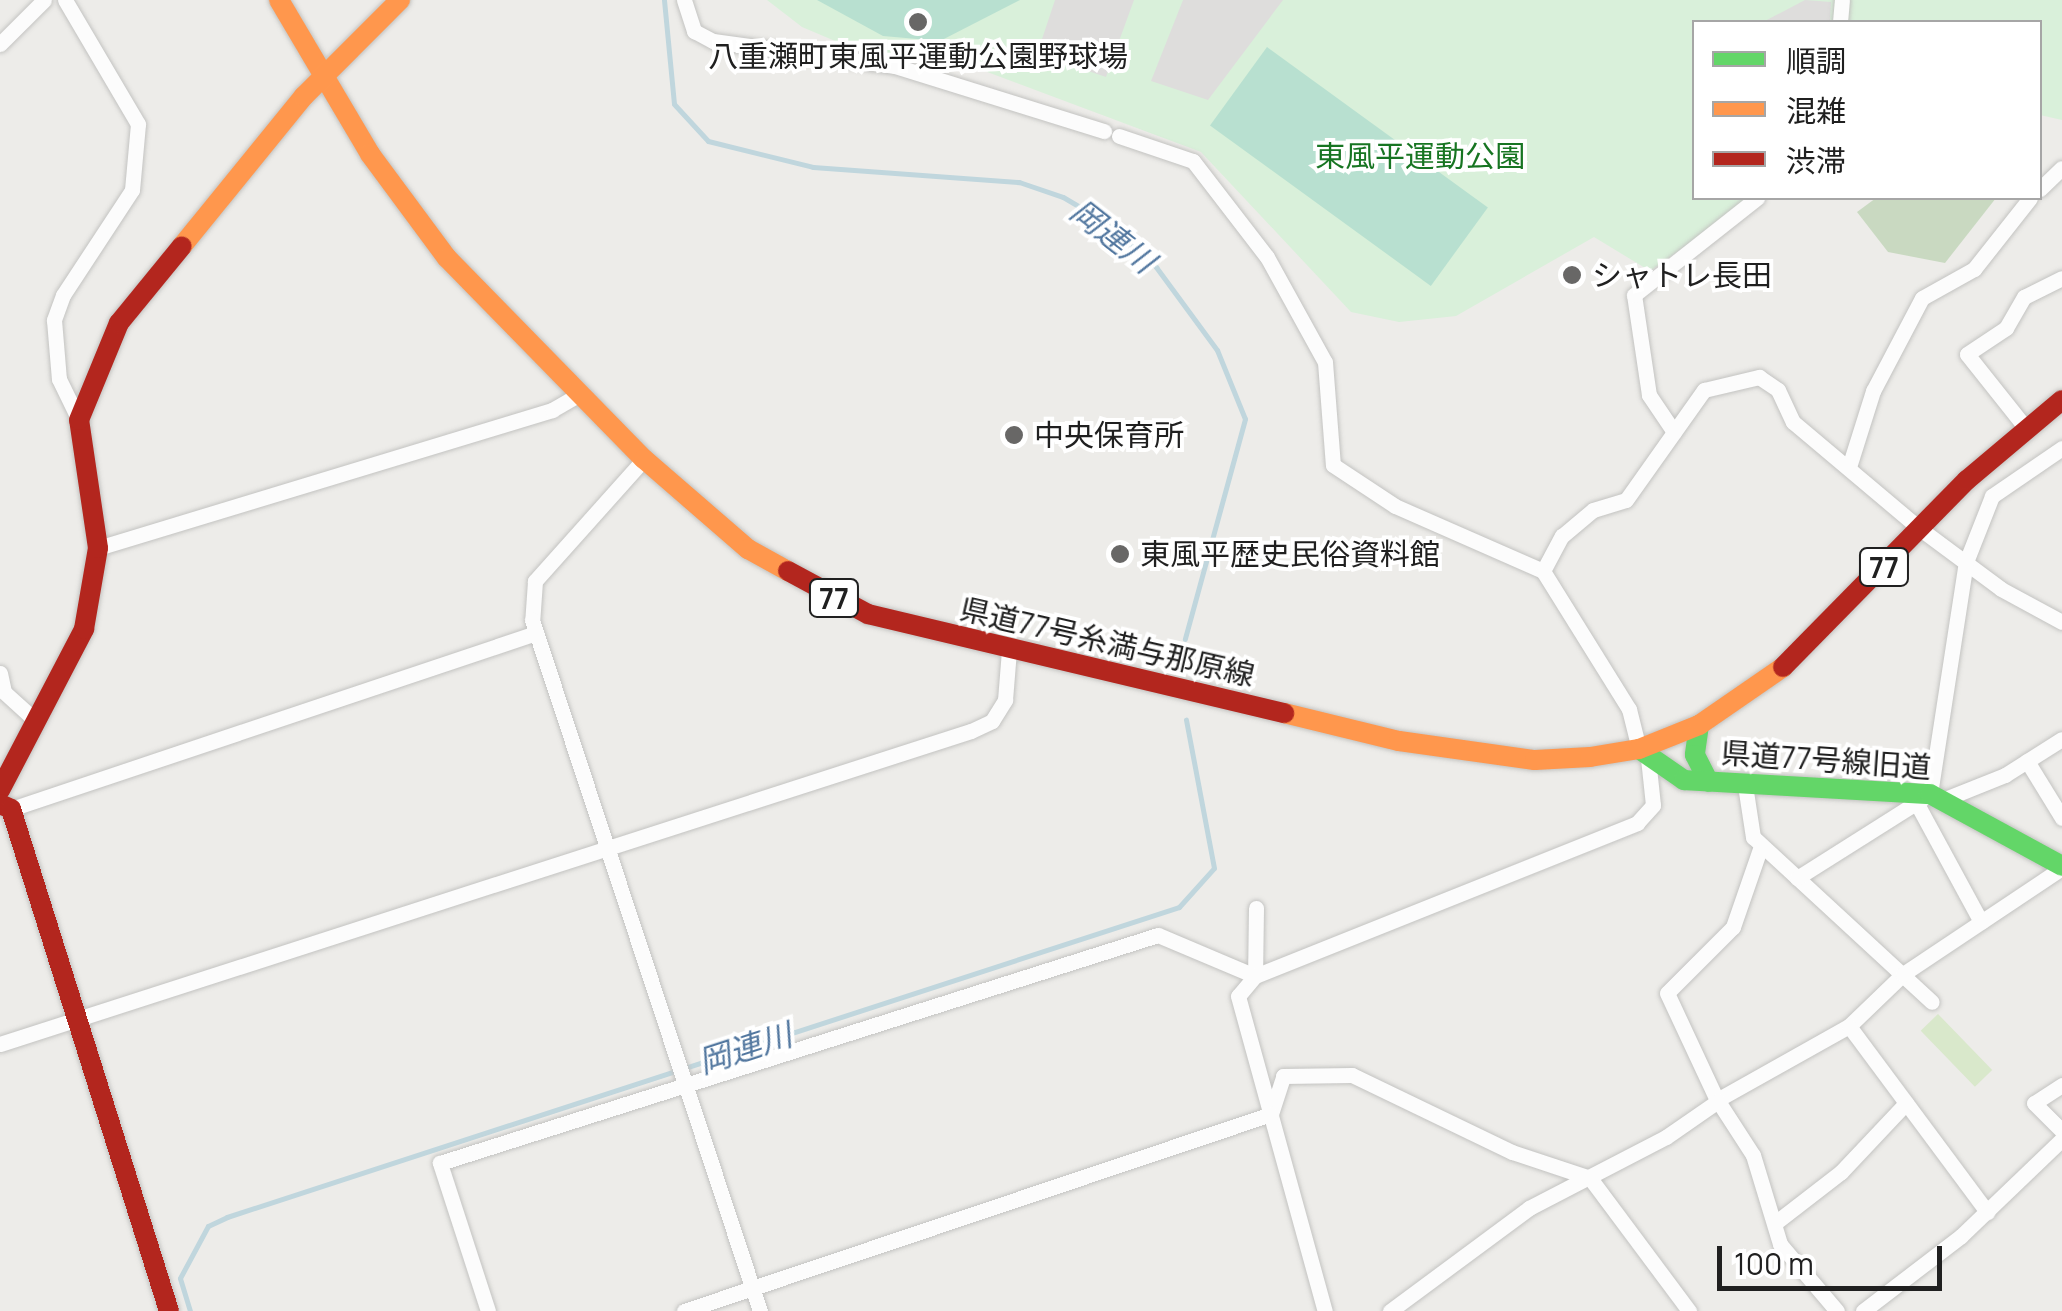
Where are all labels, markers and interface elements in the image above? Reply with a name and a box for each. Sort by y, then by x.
marker: 八重瀬町東風平運動公園野球場 [907,11,929,33]
legend [1692,20,2042,200]
place label: 八重瀬町東風平運動公園野球場 [708,38,1128,74]
text: 順調 [1786,40,1846,81]
text: 混雑 [1786,90,1846,131]
park label: 東風平運動公園 [1315,138,1525,174]
text: 渋滞 [1786,140,1846,181]
water label: 岡連川 [1063,191,1163,281]
place label: シャトレ長田 [1592,257,1772,293]
marker: シャトレ長田 [1561,264,1583,286]
place label: 中央保育所 [1034,417,1184,453]
marker: 中央保育所 [1003,424,1025,446]
place label: 東風平歴史民俗資料館 [1140,536,1440,572]
marker: 東風平歴史民俗資料館 [1109,543,1131,565]
road number: 77 [1856,544,1912,590]
road number: 77 [806,575,862,621]
street label: 県道77号糸満与那原線 [956,591,1258,693]
street label: 県道77号線旧道 [1720,735,1932,785]
water label: 岡連川 [693,1015,797,1081]
scale bar [1722,1226,1947,1288]
text: 100 m [1734,1243,1814,1284]

